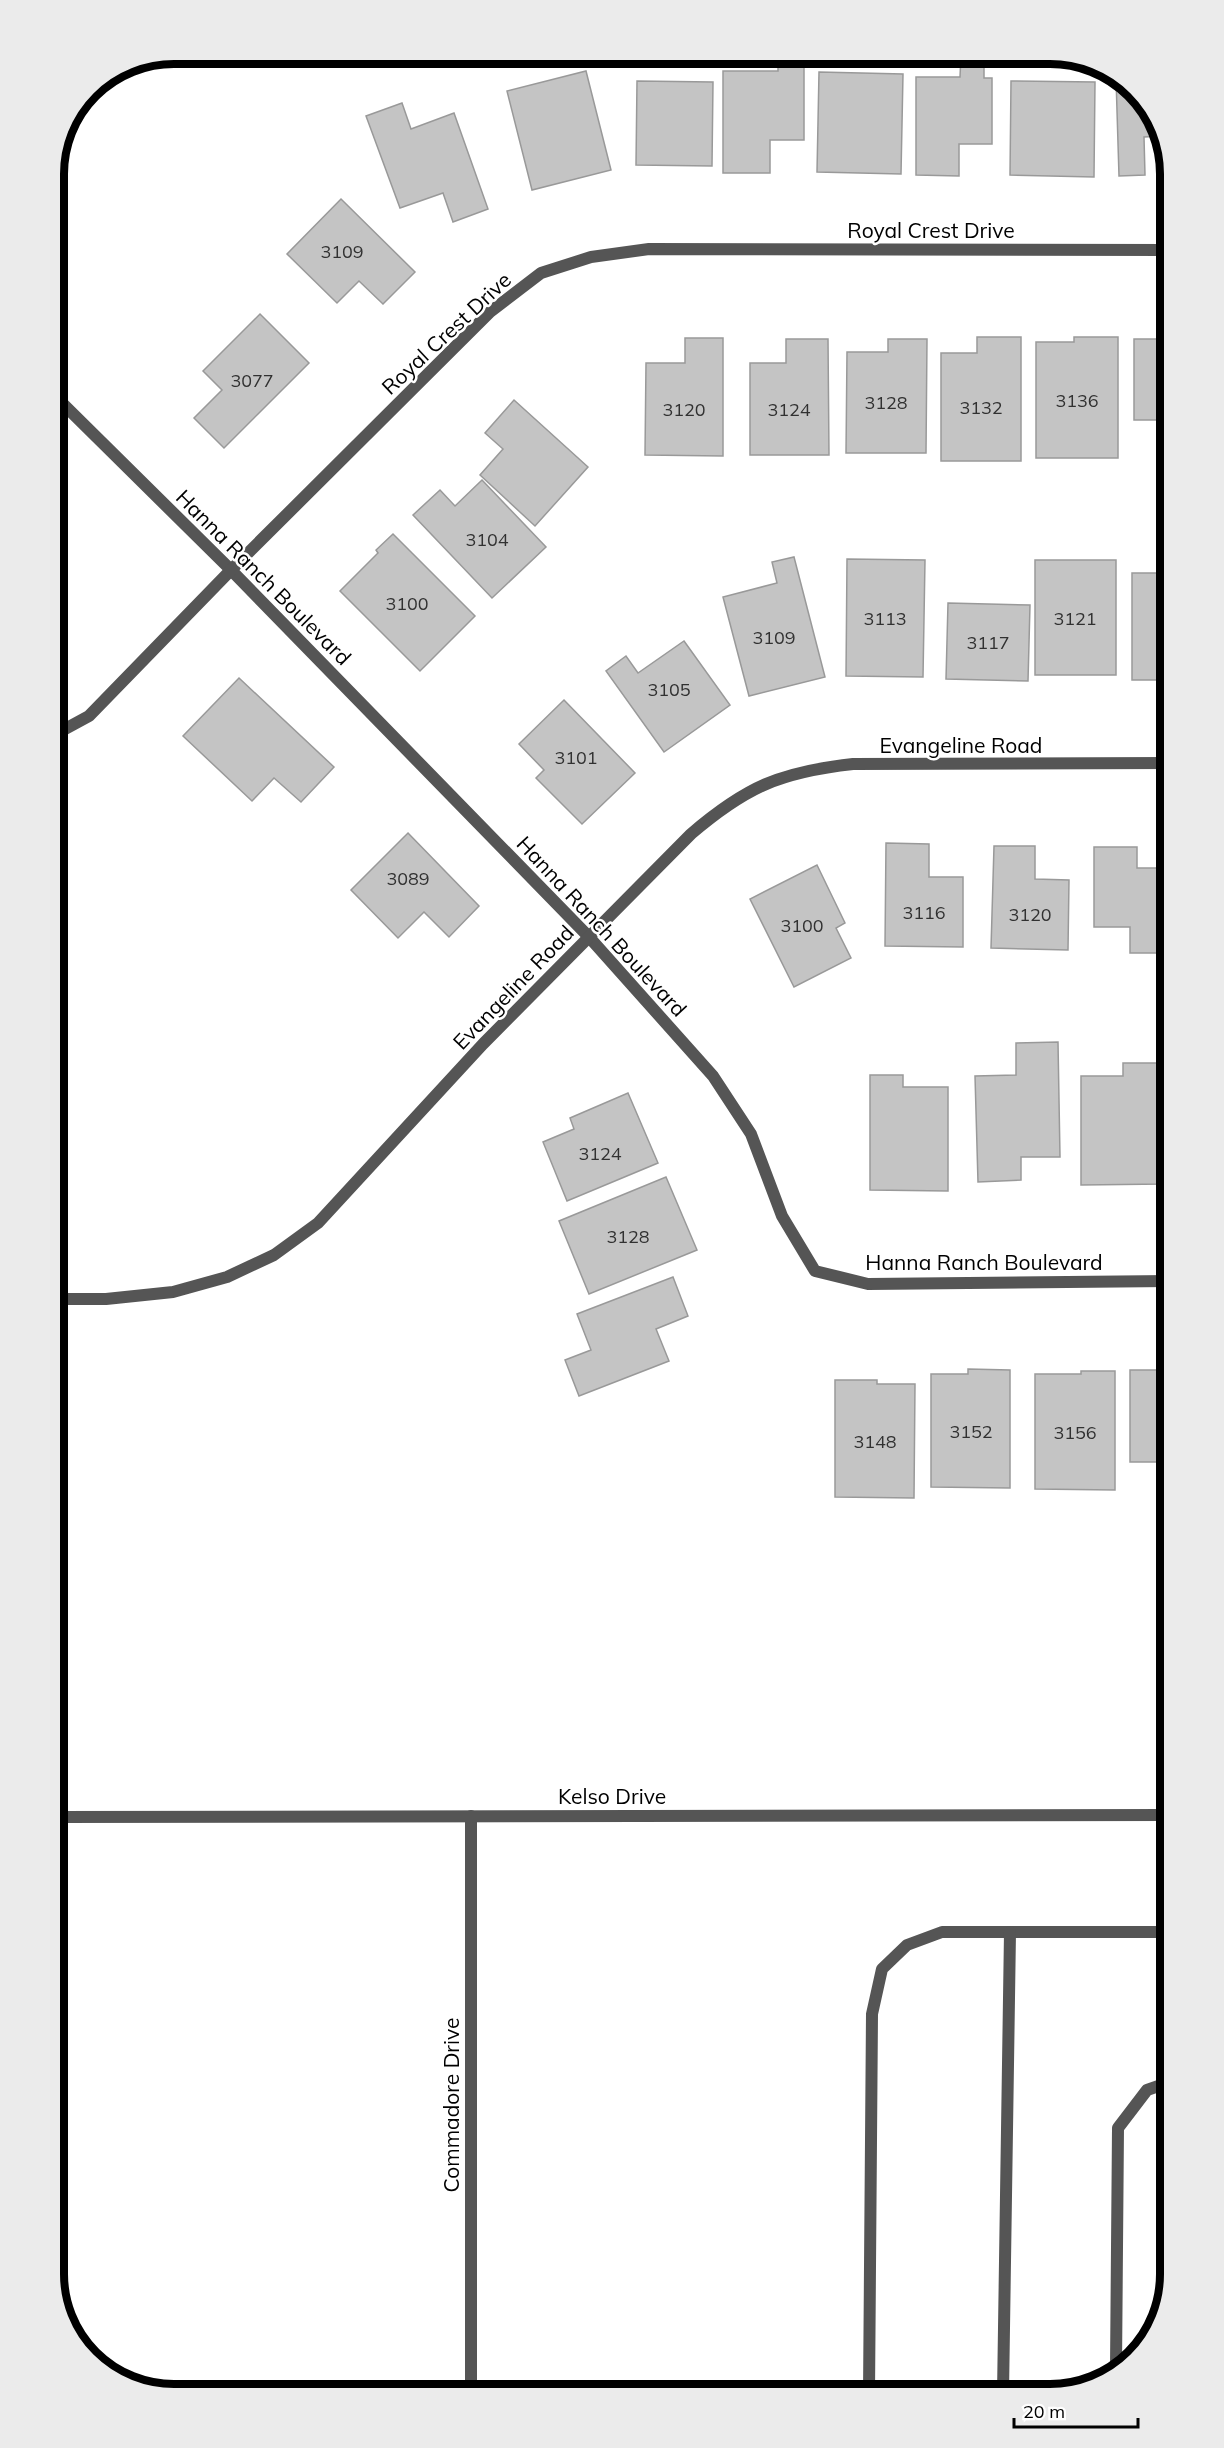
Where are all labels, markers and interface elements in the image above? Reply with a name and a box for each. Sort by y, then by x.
street label: Royal Crest Drive [847,217,1015,243]
house number: 3109 [320,240,364,263]
street label: Royal Crest Drive [376,266,516,400]
house number: 3077 [230,369,274,392]
house number: 3136 [1055,389,1099,412]
house number: 3128 [864,391,908,414]
house number: 3132 [959,396,1003,419]
house number: 3120 [662,398,706,421]
house number: 3124 [767,398,811,421]
street label: Hanna Ranch Boulevard [171,484,357,670]
house number: 3104 [465,528,509,551]
house number: 3100 [385,592,429,615]
house number: 3113 [863,607,907,630]
house number: 3121 [1053,607,1097,630]
house number: 3109 [752,626,796,649]
house number: 3117 [966,631,1010,654]
house number: 3105 [647,678,691,701]
street label: Evangeline Road [880,732,1042,758]
house number: 3101 [554,746,598,769]
street label: Hanna Ranch Boulevard [512,830,692,1022]
house number: 3089 [386,867,430,890]
house number: 3116 [902,901,946,924]
house number: 3120 [1008,903,1052,926]
house number: 3100 [780,914,824,937]
street label: Evangeline Road [447,919,579,1055]
house number: 3124 [578,1142,622,1165]
house number: 3128 [606,1225,650,1248]
street label: Hanna Ranch Boulevard [865,1249,1103,1275]
house number: 3152 [949,1420,993,1443]
house number: 3156 [1053,1421,1097,1444]
house number: 3148 [853,1430,897,1453]
street label: Kelso Drive [558,1783,666,1809]
street label: Commadore Drive [438,2018,464,2192]
scale bar [1014,2391,1138,2429]
text: 20 m [1023,2400,1065,2423]

